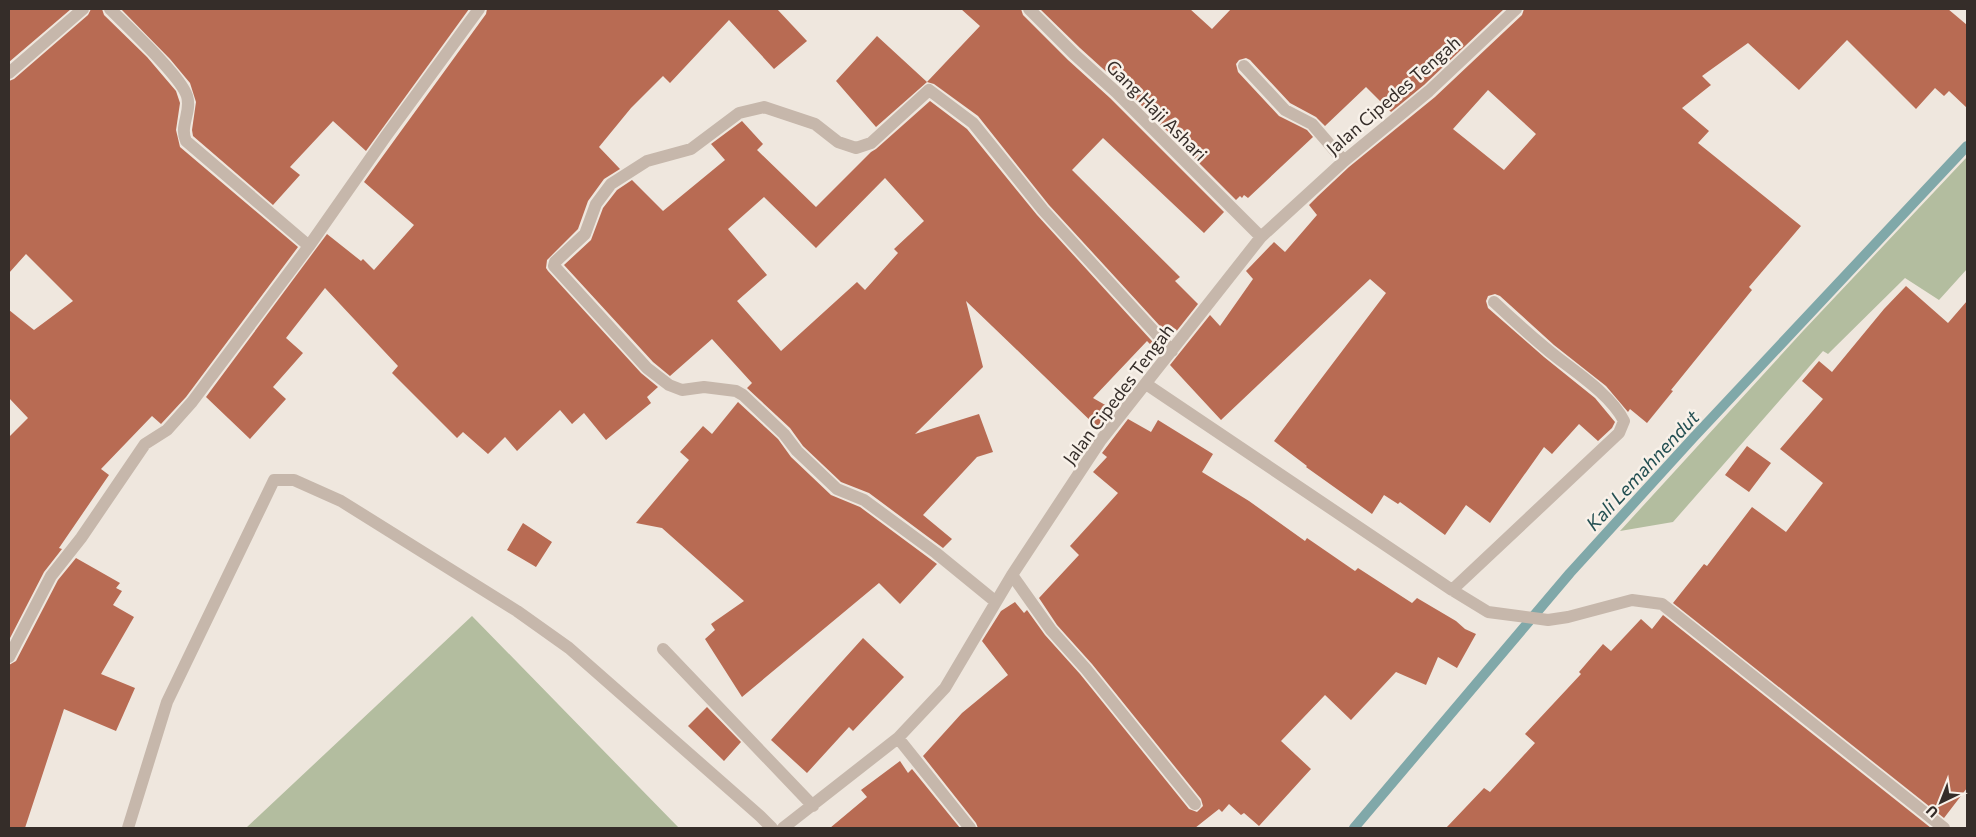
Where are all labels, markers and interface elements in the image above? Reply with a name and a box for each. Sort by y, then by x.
street label: Jalan Cipedes Tengah [1322,31,1464,159]
street label: Gang Haji Ashari [1102,55,1212,165]
street label: Jalan Cipedes Tengah [1058,319,1178,469]
water label: Kali Lemahnendut [1581,404,1704,535]
north arrow [1916,777,1966,827]
text: U [1922,802,1941,822]

